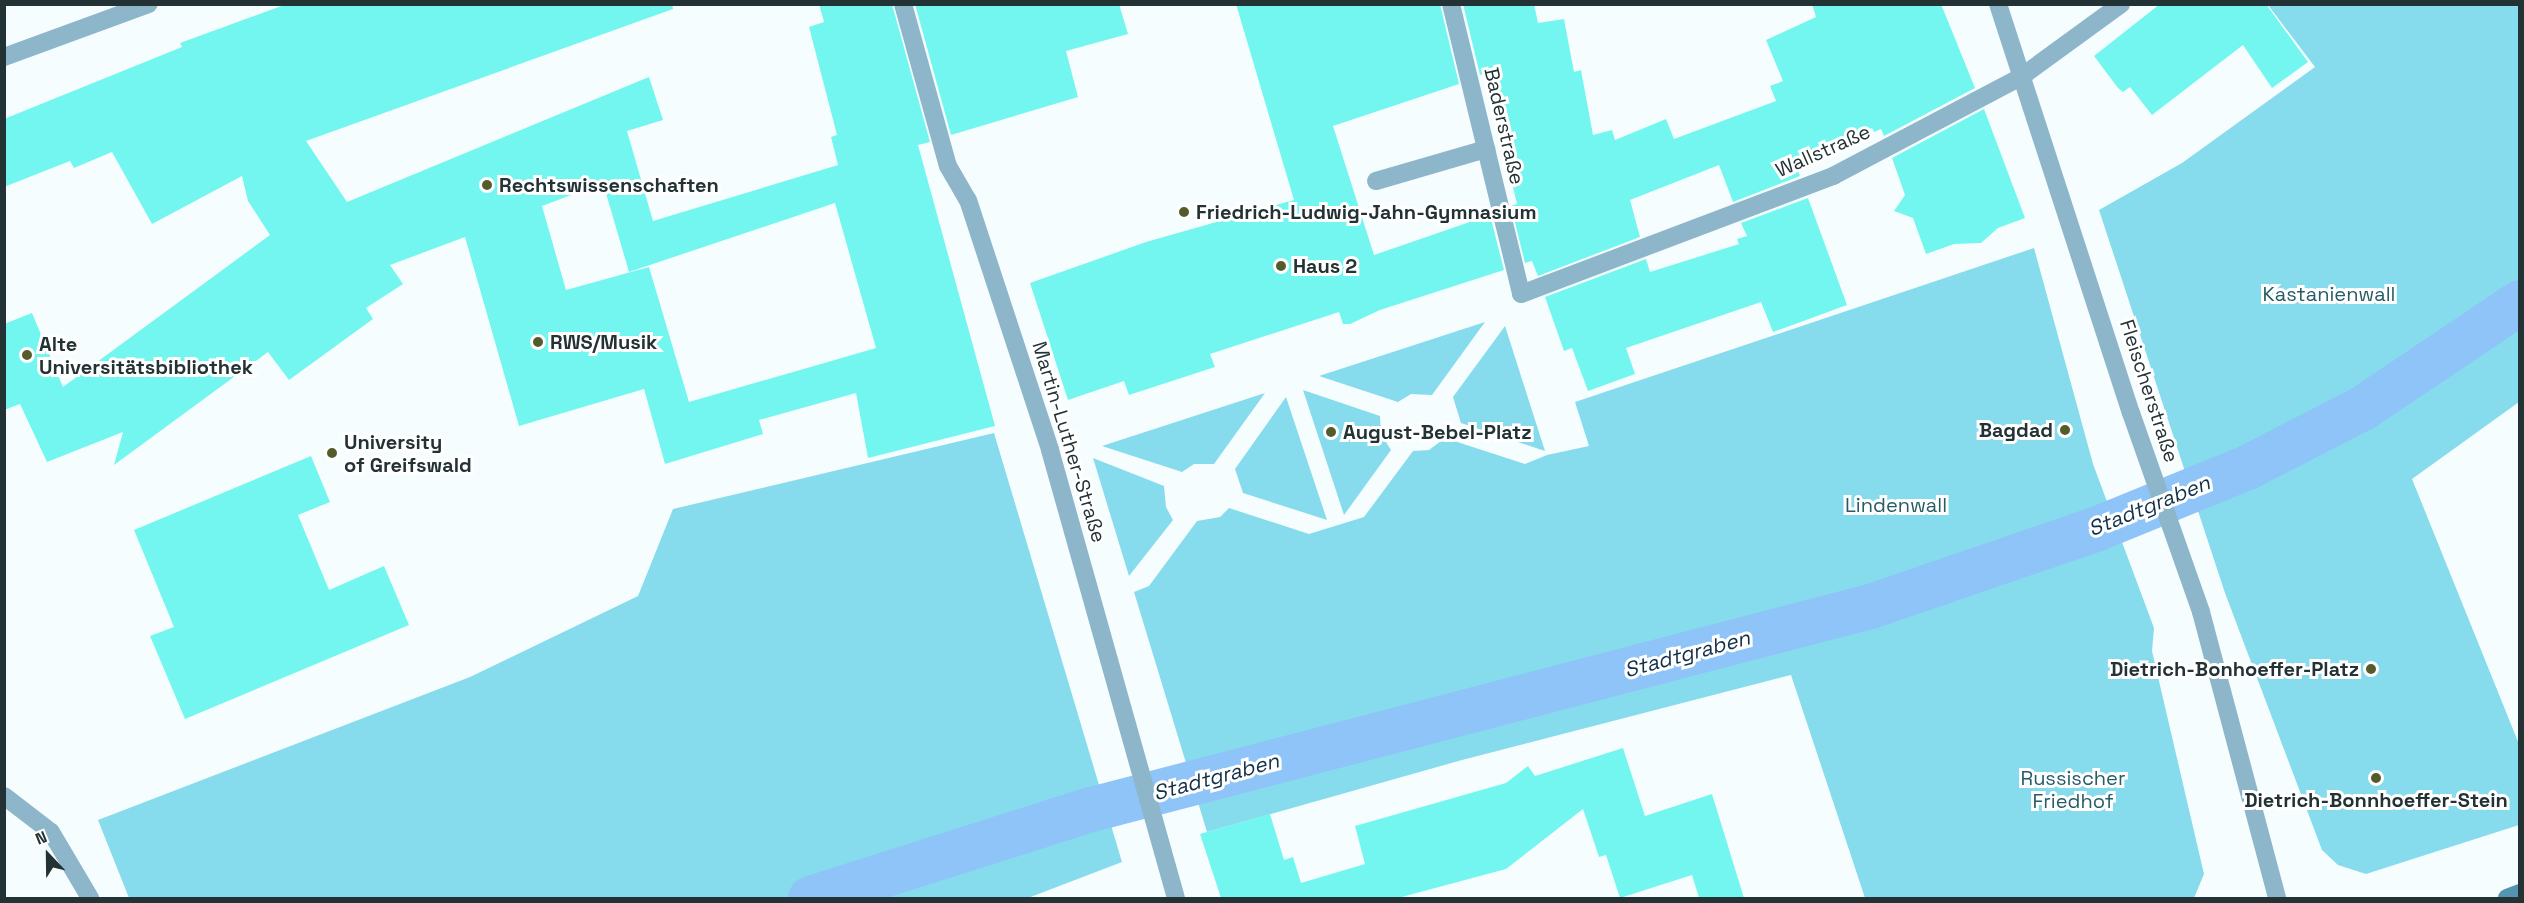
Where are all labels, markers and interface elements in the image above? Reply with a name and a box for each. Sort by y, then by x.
street label: Baderstraße [1479,65,1529,187]
street label: Wallstraße [1772,119,1874,183]
place label: Rechtswissenschaften [499,173,719,197]
marker: Rechtswissenschaften [480,178,494,192]
place label: Friedrich-Ludwig-Jahn-Gymnasium [1196,200,1536,224]
marker: Friedrich-Ludwig-Jahn-Gymnasium [1177,205,1191,219]
place label: Haus 2 [1293,254,1357,278]
marker: Haus 2 [1274,259,1288,273]
park label: Kastanienwall [2263,282,2395,306]
street label: Fleischerstraße [2115,316,2183,466]
place label: RWS/Musik [550,330,657,354]
place label: Alte Universitätsbibliothek [39,332,253,379]
marker: RWS/Musik [531,335,545,349]
street label: Martin-Luther-Straße [1027,339,1111,545]
marker: Alte Universitätsbibliothek [20,348,34,362]
place label: Bagdad [1979,418,2053,442]
place label: August-Bebel-Platz [1343,420,1532,444]
marker: Bagdad [2058,423,2072,437]
marker: August-Bebel-Platz [1324,425,1338,439]
place label: University of Greifswald [344,430,472,477]
marker: University of Greifswald [325,446,339,460]
water label: Stadtgraben [2084,470,2214,542]
park label: Lindenwall [1845,493,1947,517]
water label: Stadtgraben [1621,625,1753,683]
place label: Dietrich-Bonhoeffer-Platz [2110,657,2359,681]
marker: Dietrich-Bonhoeffer-Platz [2364,662,2378,676]
water label: Stadtgraben [1150,748,1282,806]
park label: Russischer Friedhof [2021,766,2125,813]
marker: Dietrich-Bonnhoeffer-Stein [2369,771,2383,785]
place label: Dietrich-Bonnhoeffer-Stein [2244,788,2508,812]
north arrow [18,825,78,885]
text: N [32,826,50,850]

